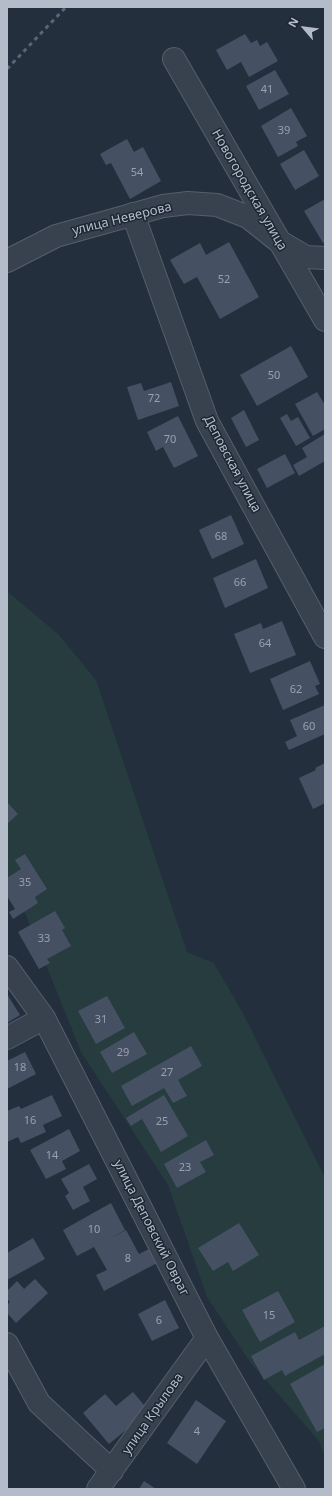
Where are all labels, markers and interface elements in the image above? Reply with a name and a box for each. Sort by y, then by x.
north arrow [284,8,324,48]
text: N [284,15,302,30]
house number: 41 [261,83,273,97]
house number: 39 [278,124,290,138]
street label: Новогородская улица [208,127,290,253]
house number: 54 [131,166,143,180]
street label: улица Неверова [71,199,173,239]
house number: 52 [218,273,230,287]
house number: 50 [268,369,280,383]
house number: 72 [148,392,160,406]
street label: Деповская улица [200,413,264,515]
house number: 70 [164,433,176,447]
house number: 68 [215,530,227,544]
house number: 66 [234,576,246,590]
house number: 64 [259,637,271,651]
house number: 62 [290,683,302,697]
house number: 60 [303,720,315,734]
house number: 35 [19,876,31,890]
house number: 33 [38,932,50,946]
house number: 31 [95,1013,107,1027]
house number: 29 [117,1046,129,1060]
house number: 18 [14,1061,26,1075]
house number: 27 [161,1066,173,1080]
house number: 16 [24,1114,36,1128]
house number: 25 [156,1115,168,1129]
house number: 14 [46,1149,58,1163]
street label: улица Деповский Овраг [110,1157,192,1299]
house number: 23 [179,1161,191,1175]
house number: 10 [88,1223,100,1237]
house number: 8 [125,1252,131,1266]
house number: 15 [263,1309,275,1323]
house number: 6 [156,1314,162,1328]
street label: улица Крылова [119,1370,187,1458]
house number: 4 [194,1425,200,1439]

